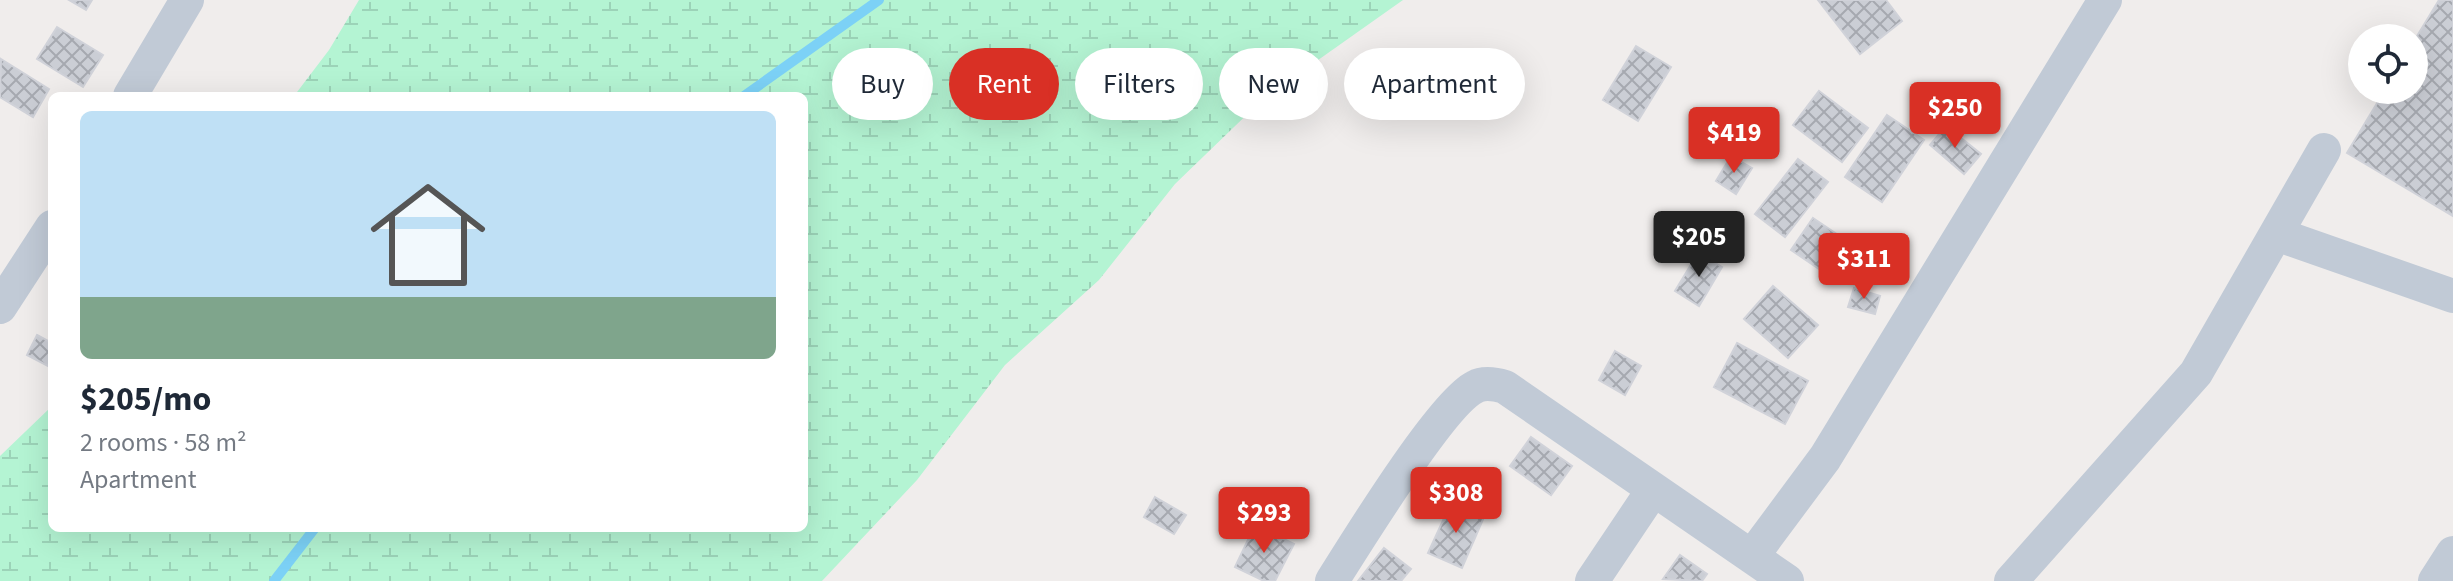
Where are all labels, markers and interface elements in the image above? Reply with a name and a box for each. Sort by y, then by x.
map controls [2348,24,2428,104]
button: locate [2348,24,2428,104]
chip: Buy [832,48,933,120]
chip: Rent [949,48,1059,120]
chip: Filters [1075,48,1203,120]
chip: New [1219,48,1328,120]
chip: Apartment [1344,48,1525,120]
pin: $250 [1908,82,2002,150]
text: $250 [1928,89,1982,126]
pin: $419 [1687,107,1781,175]
text: $419 [1707,114,1761,151]
icon: home [356,163,500,307]
pin: $205 [1652,211,1746,279]
text: $205 [1672,218,1726,255]
pin: $311 [1817,233,1911,301]
text: $311 [1837,240,1891,277]
text: $205/mo [80,375,211,424]
text: 2 rooms · 58 m² [80,424,247,461]
text: Apartment [80,461,197,498]
pin: $308 [1409,467,1503,535]
text: $308 [1429,474,1483,511]
pin: $293 [1217,487,1311,555]
text: $293 [1237,494,1291,531]

